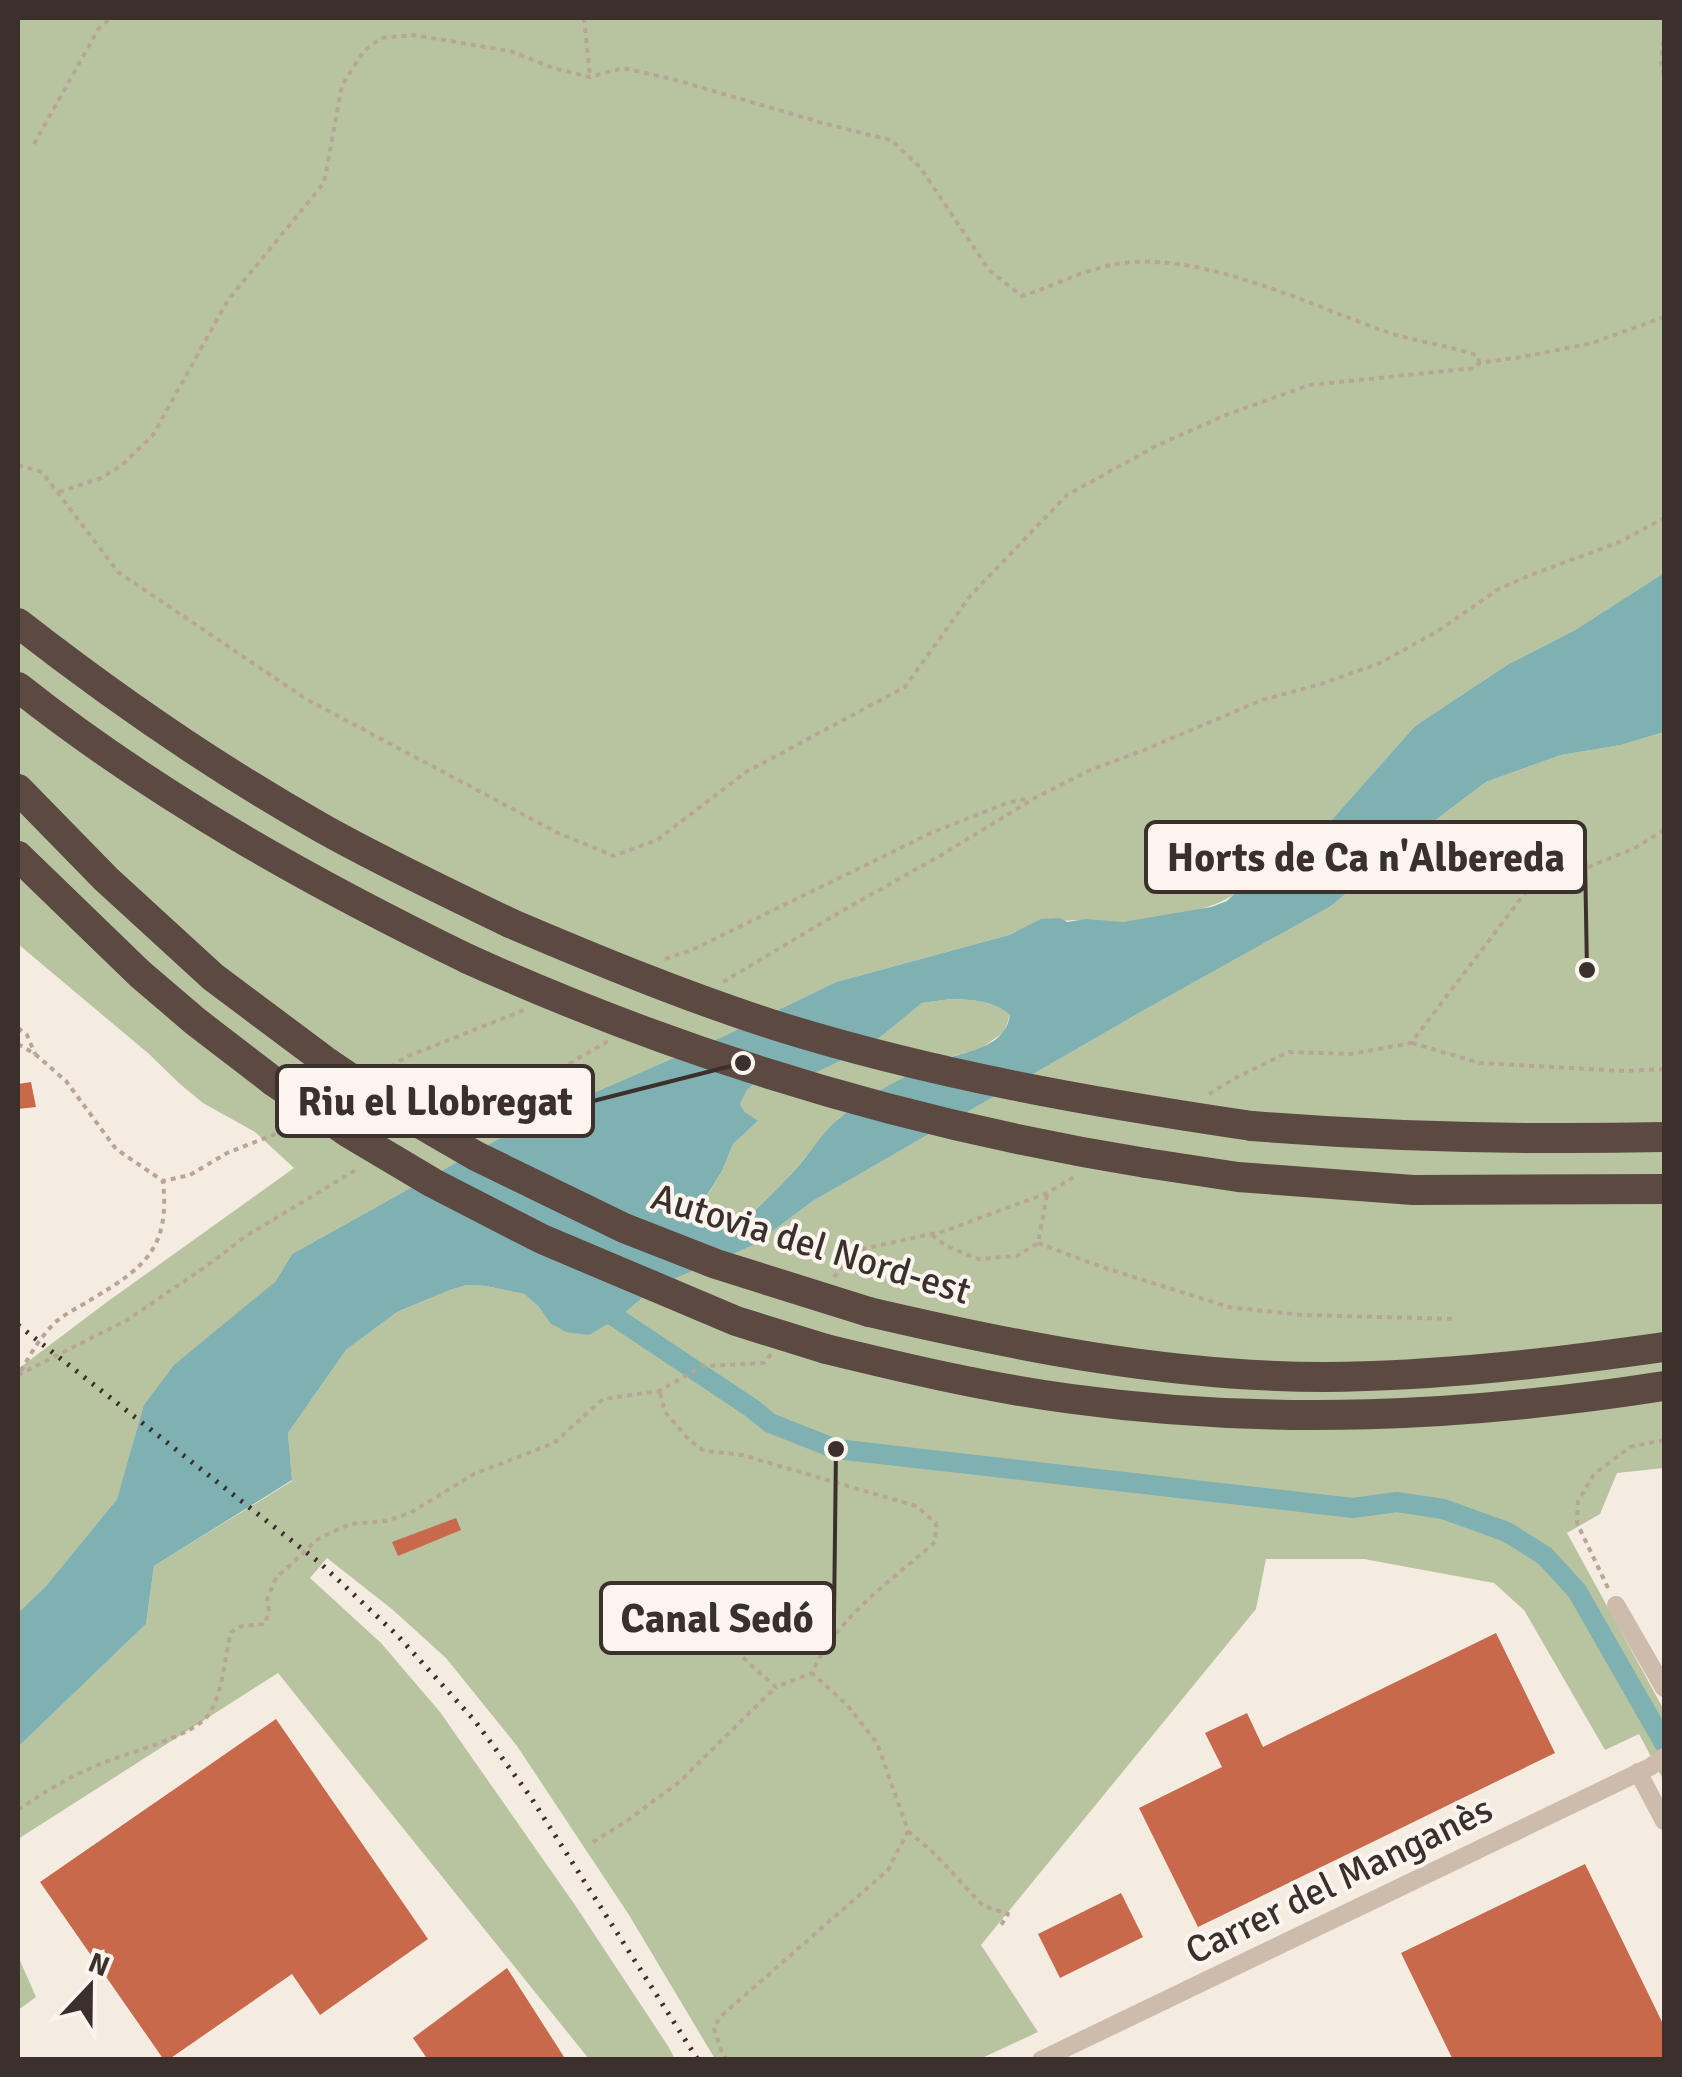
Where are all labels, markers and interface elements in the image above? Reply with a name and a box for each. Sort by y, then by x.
callout: Horts de Ca n'Albereda [1146,822,1585,892]
text: Horts de Ca n'Albereda [1167,833,1565,883]
callout: Riu el Llobregat [277,1066,593,1136]
text: Riu el Llobregat [297,1077,573,1127]
street label: Autovia del Nord-est [646,1173,976,1315]
callout: Canal Sedó [601,1583,834,1653]
text: Canal Sedó [620,1594,814,1644]
street label: Carrer del Manganès [1178,1785,1500,1975]
north arrow [40,1937,140,2037]
text: N [84,1945,114,1984]

